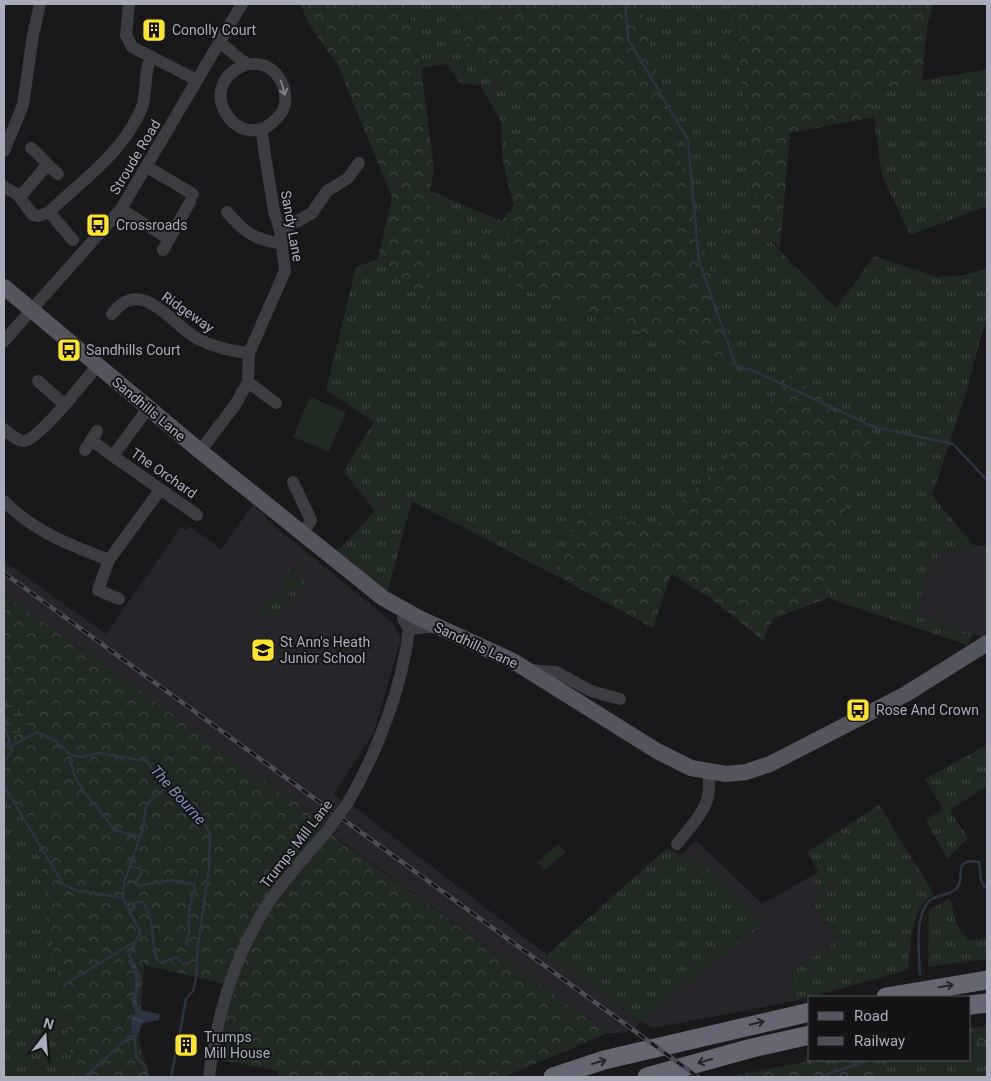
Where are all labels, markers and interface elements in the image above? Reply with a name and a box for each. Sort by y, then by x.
building icon: Conolly Court [141,17,167,43]
place label: Conolly Court [172,22,257,38]
one-way arrow [279,80,289,96]
street label: Stroude Road [106,117,164,197]
street label: Sandy Lane [278,189,306,263]
bus stop icon: Crossroads [85,212,111,238]
place label: Crossroads [116,217,187,233]
street label: Ridgeway [159,288,217,336]
bus stop icon: Sandhills Court [56,337,82,363]
place label: Sandhills Court [86,342,181,358]
street label: Sandhills Lane [109,374,189,444]
street label: The Orchard [128,445,200,501]
street label: Sandhills Lane [432,619,520,671]
place label: St Ann's Heath Junior School [280,634,370,666]
school or university icon: St Ann's Heath Junior School [250,637,276,663]
bus stop icon: Rose And Crown [845,697,871,723]
place label: Rose And Crown [876,702,979,718]
water label: The Bourne [147,761,210,829]
street label: Trumps Mill Lane [257,797,335,891]
one-way arrow [938,981,954,991]
legend [808,996,971,1061]
text: Road [854,1007,888,1025]
north arrow [20,1011,70,1061]
text: N [42,1014,56,1033]
one-way arrow [748,1018,764,1027]
place label: Trumps Mill House [204,1029,270,1061]
building icon: Trumps Mill House [173,1032,199,1058]
text: Railway [854,1032,905,1050]
one-way arrow [697,1056,713,1066]
one-way arrow [590,1057,606,1066]

